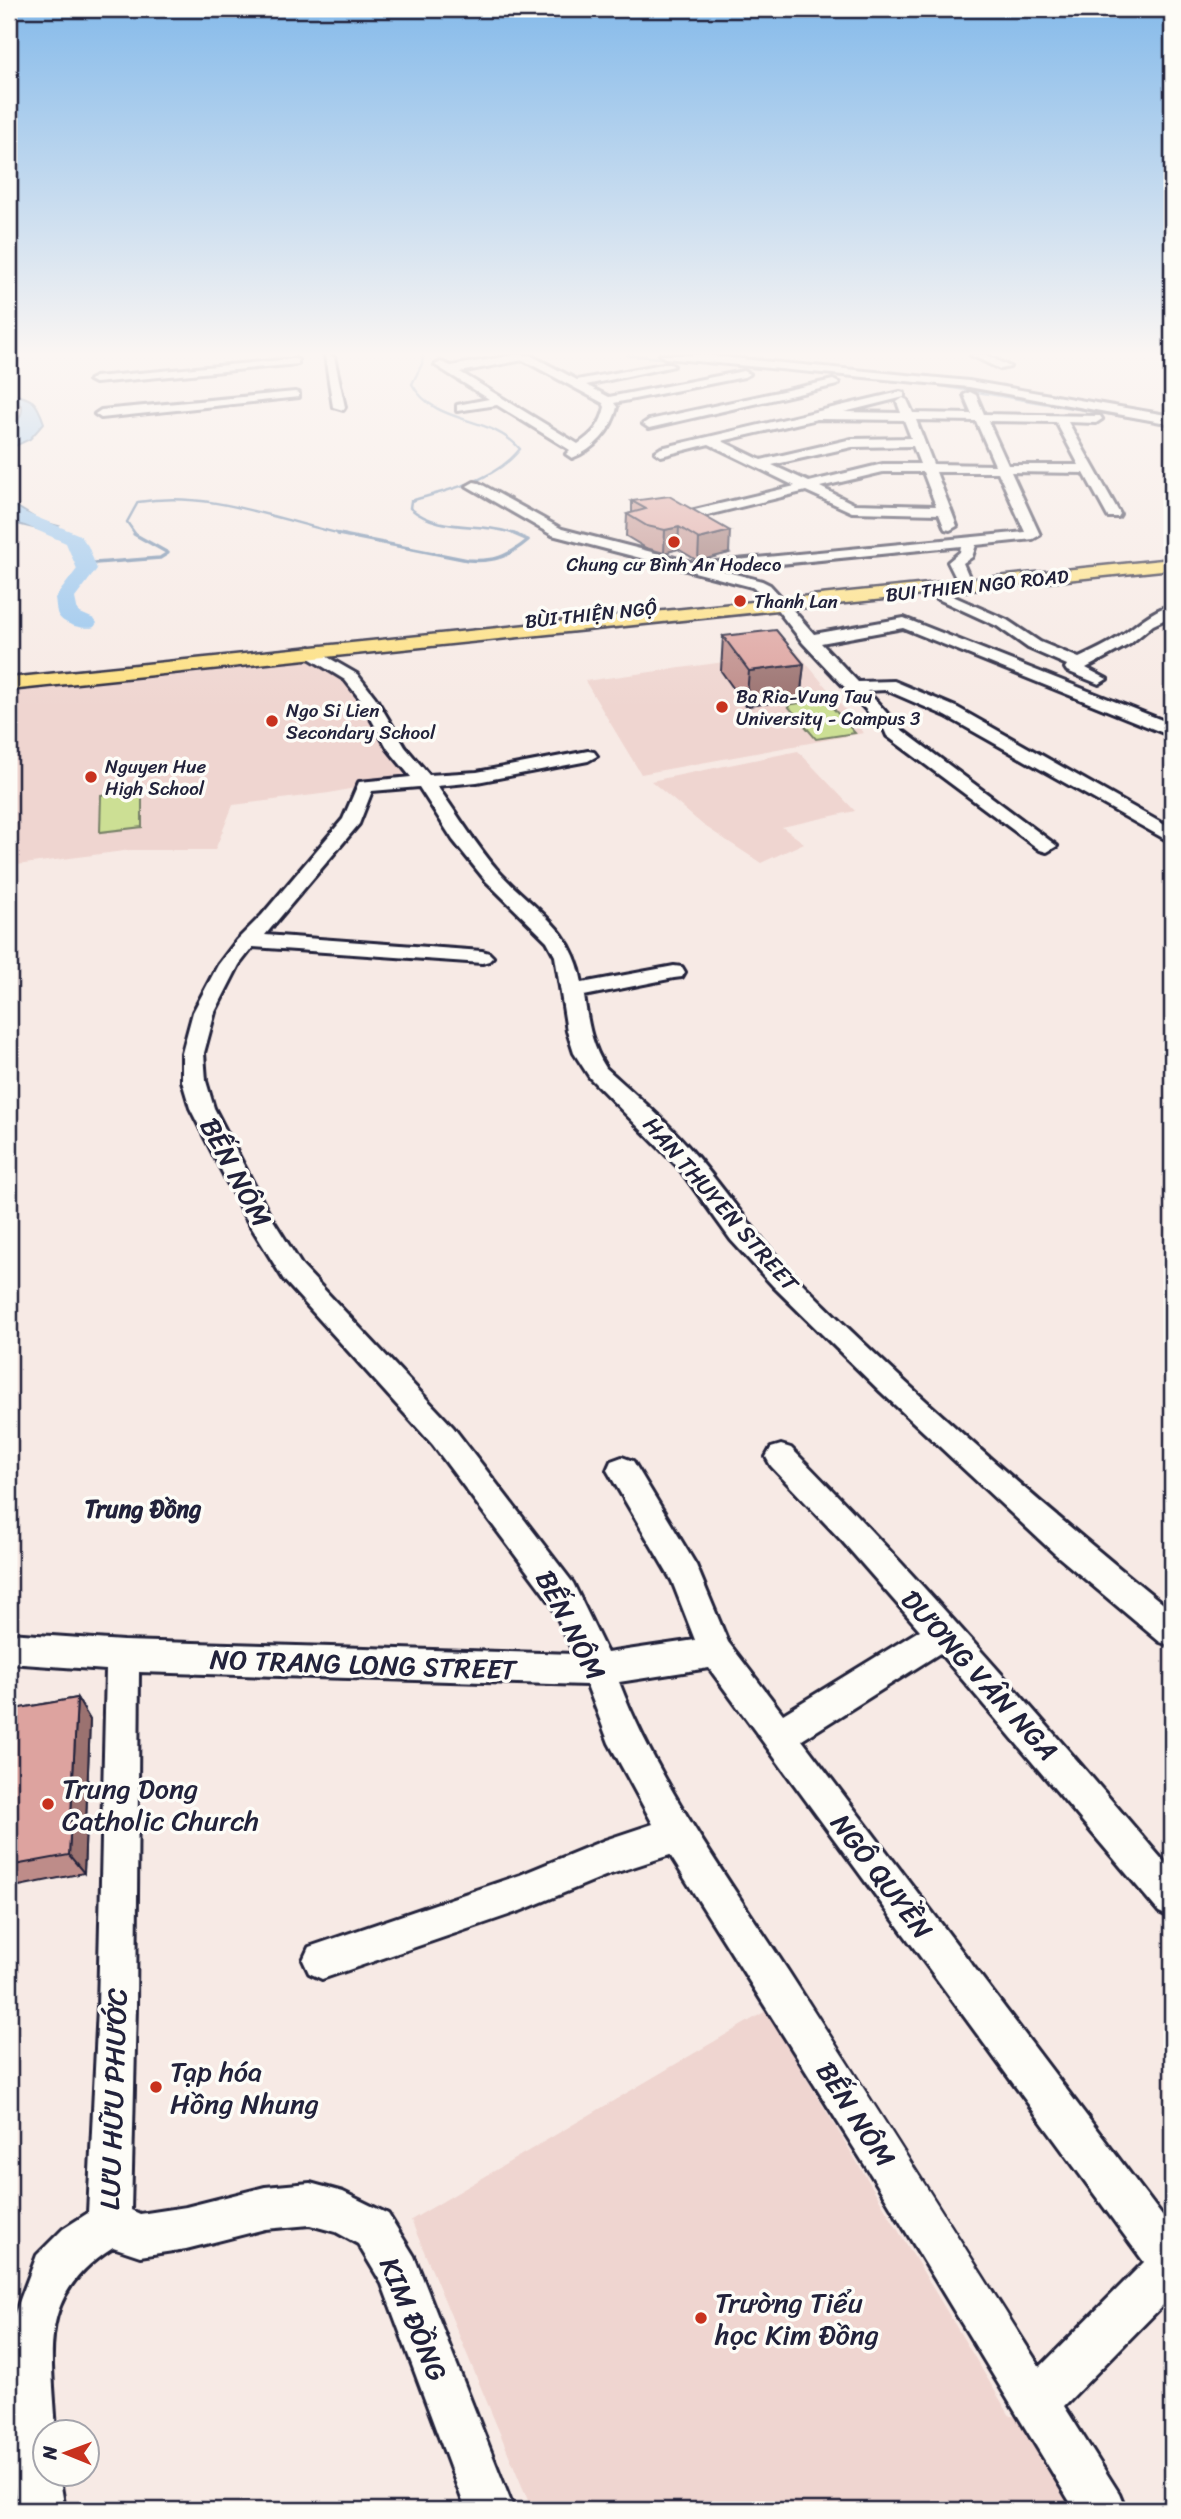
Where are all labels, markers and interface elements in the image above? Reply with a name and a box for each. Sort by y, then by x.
marker: Chung cư Bình An Hodeco [666,534,682,550]
place label: Chung cư Bình An Hodeco [567,548,781,581]
street label: BUI THIEN NGO ROAD [884,559,1071,611]
place label: Thanh Lan [754,585,838,618]
street label: BÙI THIỆN NGỘ [523,591,659,638]
marker: Thanh Lan [732,593,748,609]
place label: Ba Ria-Vung Tau University - Campus 3 [736,680,921,735]
place label: Ngo Si Lien Secondary School [286,694,436,749]
marker: Ba Ria-Vung Tau University - Campus 3 [714,699,730,715]
marker: Ngo Si Lien Secondary School [264,713,280,729]
place label: Nguyen Hue High School [105,750,206,805]
marker: Nguyen Hue High School [83,769,99,785]
street label: HAN THUYEN STREET [632,1107,810,1303]
street label: BẾN NÔM [186,1108,285,1237]
district label: Trung Đồng [85,1488,201,1530]
street label: BẾN NÔM [522,1561,620,1690]
street label: DƯƠNG VÂN NGA [888,1578,1071,1773]
street label: NO TRANG LONG STREET [209,1635,519,1694]
place label: Trung Dong Catholic Church [62,1764,259,1845]
marker: Trung Dong Catholic Church [40,1796,56,1812]
street label: NGÔ QUYỀN [817,1802,946,1951]
street label: LƯU HỮU PHƯỚC [85,1987,142,2211]
place label: Tạp hóa Hồng Nhung [170,2047,319,2128]
street label: BẾN NÔM [803,2051,909,2178]
marker: Tạp hóa Hồng Nhung [148,2079,164,2095]
street label: KIM ĐỒNG [365,2249,462,2389]
place label: Trường Tiểu học Kim Đồng [714,2278,879,2359]
marker: Trường Tiểu học Kim Đồng [693,2310,709,2326]
north arrow [32,2418,102,2488]
text: N [33,2445,66,2461]

